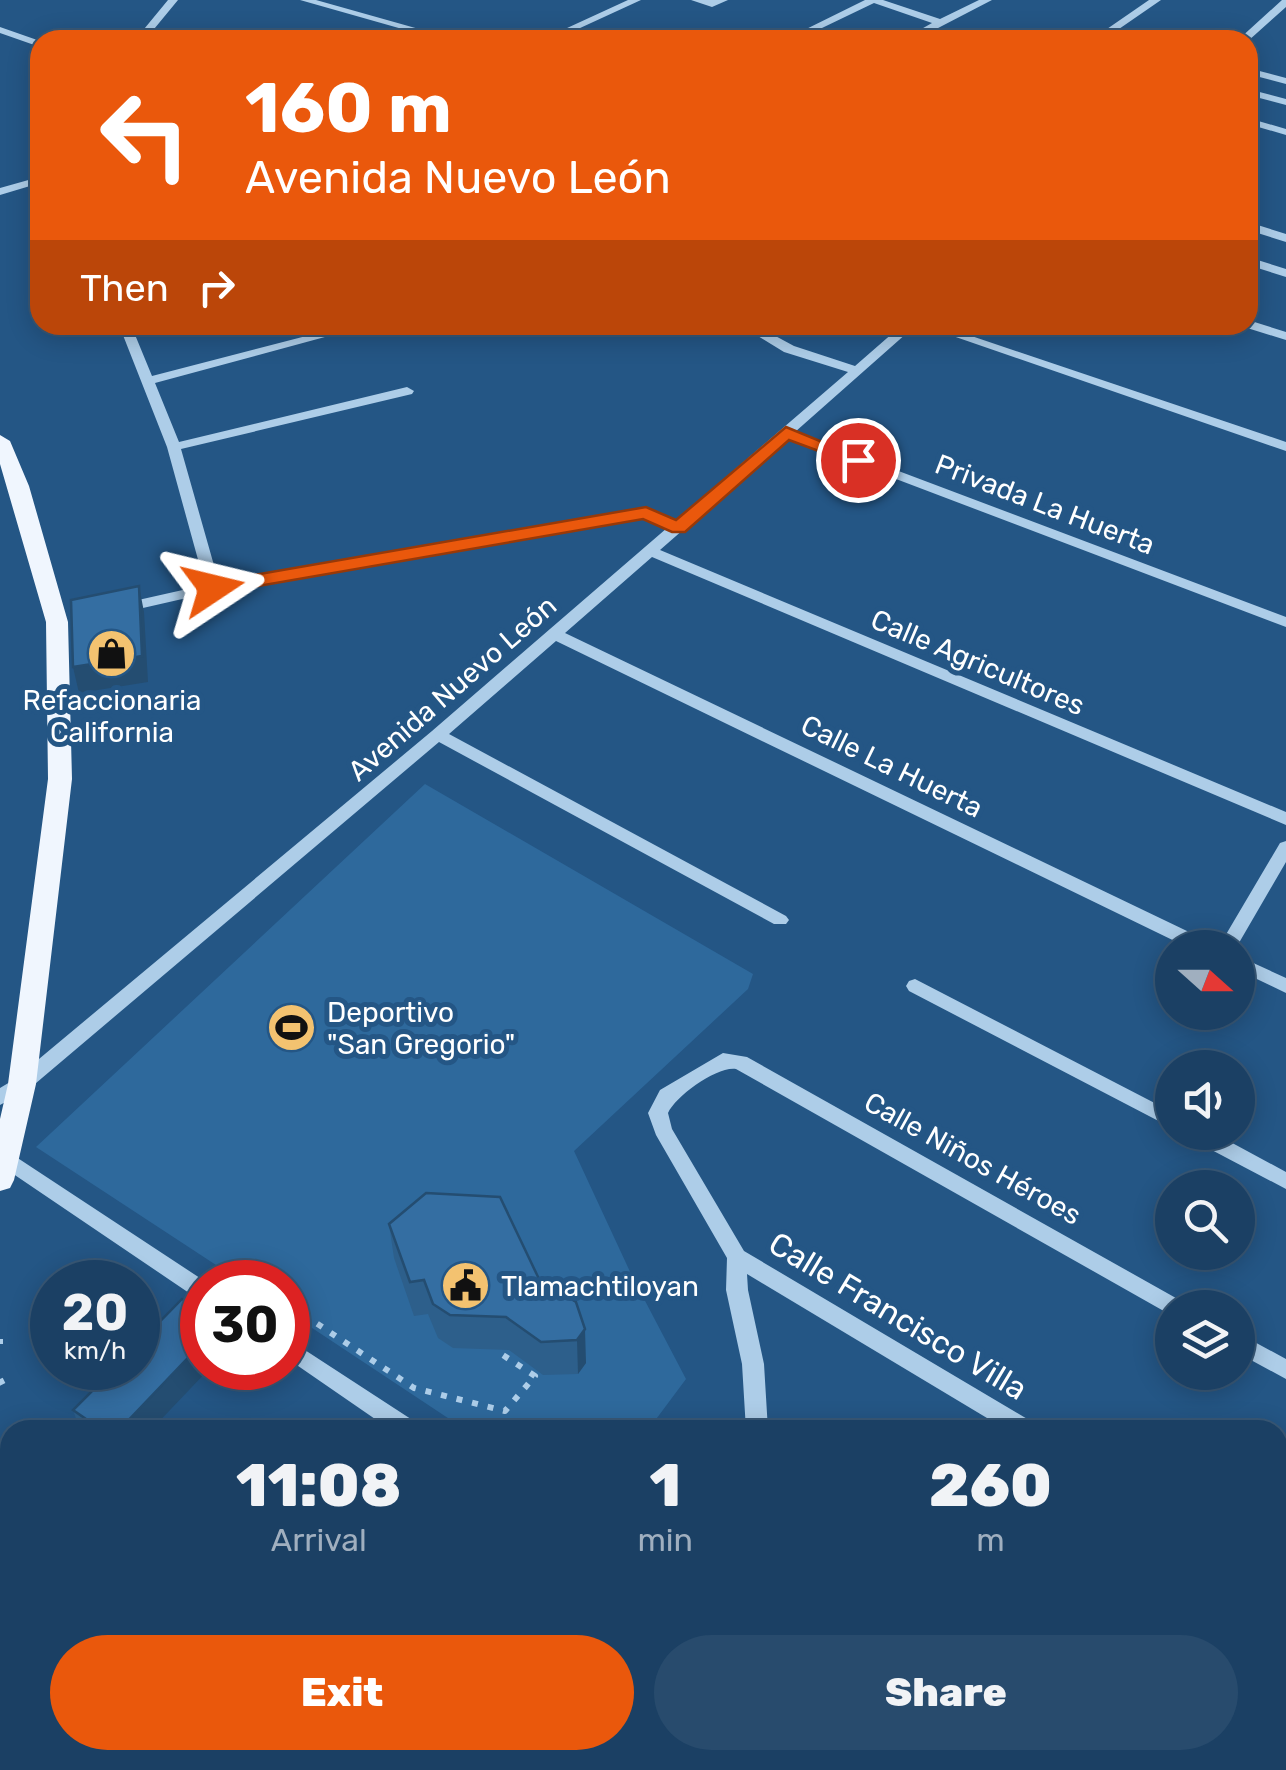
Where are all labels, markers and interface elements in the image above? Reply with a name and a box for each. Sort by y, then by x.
text: 160 m [245,67,452,150]
icon: left [80,70,210,200]
text: Avenida Nuevo León [245,151,671,204]
icon: right [189,260,244,315]
text: Then [80,265,169,311]
pin [816,418,901,503]
icon: arrive [831,433,886,488]
street label: Privada La Huerta [930,447,1159,562]
position arrow [161,536,265,640]
street label: Avenida Nuevo León [342,589,563,788]
street label: Calle Agricultores [866,603,1090,722]
shop icon: Refaccionaria California [86,627,138,679]
place label: Refaccionaria California [23,684,201,749]
street label: Calle La Huerta [796,708,988,825]
north arrow [1155,930,1255,1030]
map controls [1155,930,1255,1390]
place label: Deportivo "San Gregorio" [327,996,515,1061]
sports icon: Deportivo "San Gregorio" [266,1002,318,1054]
button: sound [1155,1050,1255,1150]
street label: Calle Niños Héroes [859,1085,1087,1232]
button: search [1155,1170,1255,1270]
street label: Calle Francisco Villa [762,1224,1034,1408]
speed limit sign: 30 [180,1260,310,1390]
public building icon: Tlamachtiloyan [440,1260,492,1312]
place label: Tlamachtiloyan [501,1270,699,1303]
text: 20 [62,1283,128,1343]
button: layers [1155,1290,1255,1390]
text: km/h [64,1336,126,1365]
text: 11:08 [236,1450,401,1521]
text: 1 [649,1450,681,1521]
text: 260 [929,1450,1052,1521]
text: Arrival [271,1521,367,1559]
text: min [637,1521,693,1559]
text: m [976,1521,1005,1559]
button: Exit [50,1635,634,1750]
button: Share [654,1635,1238,1750]

